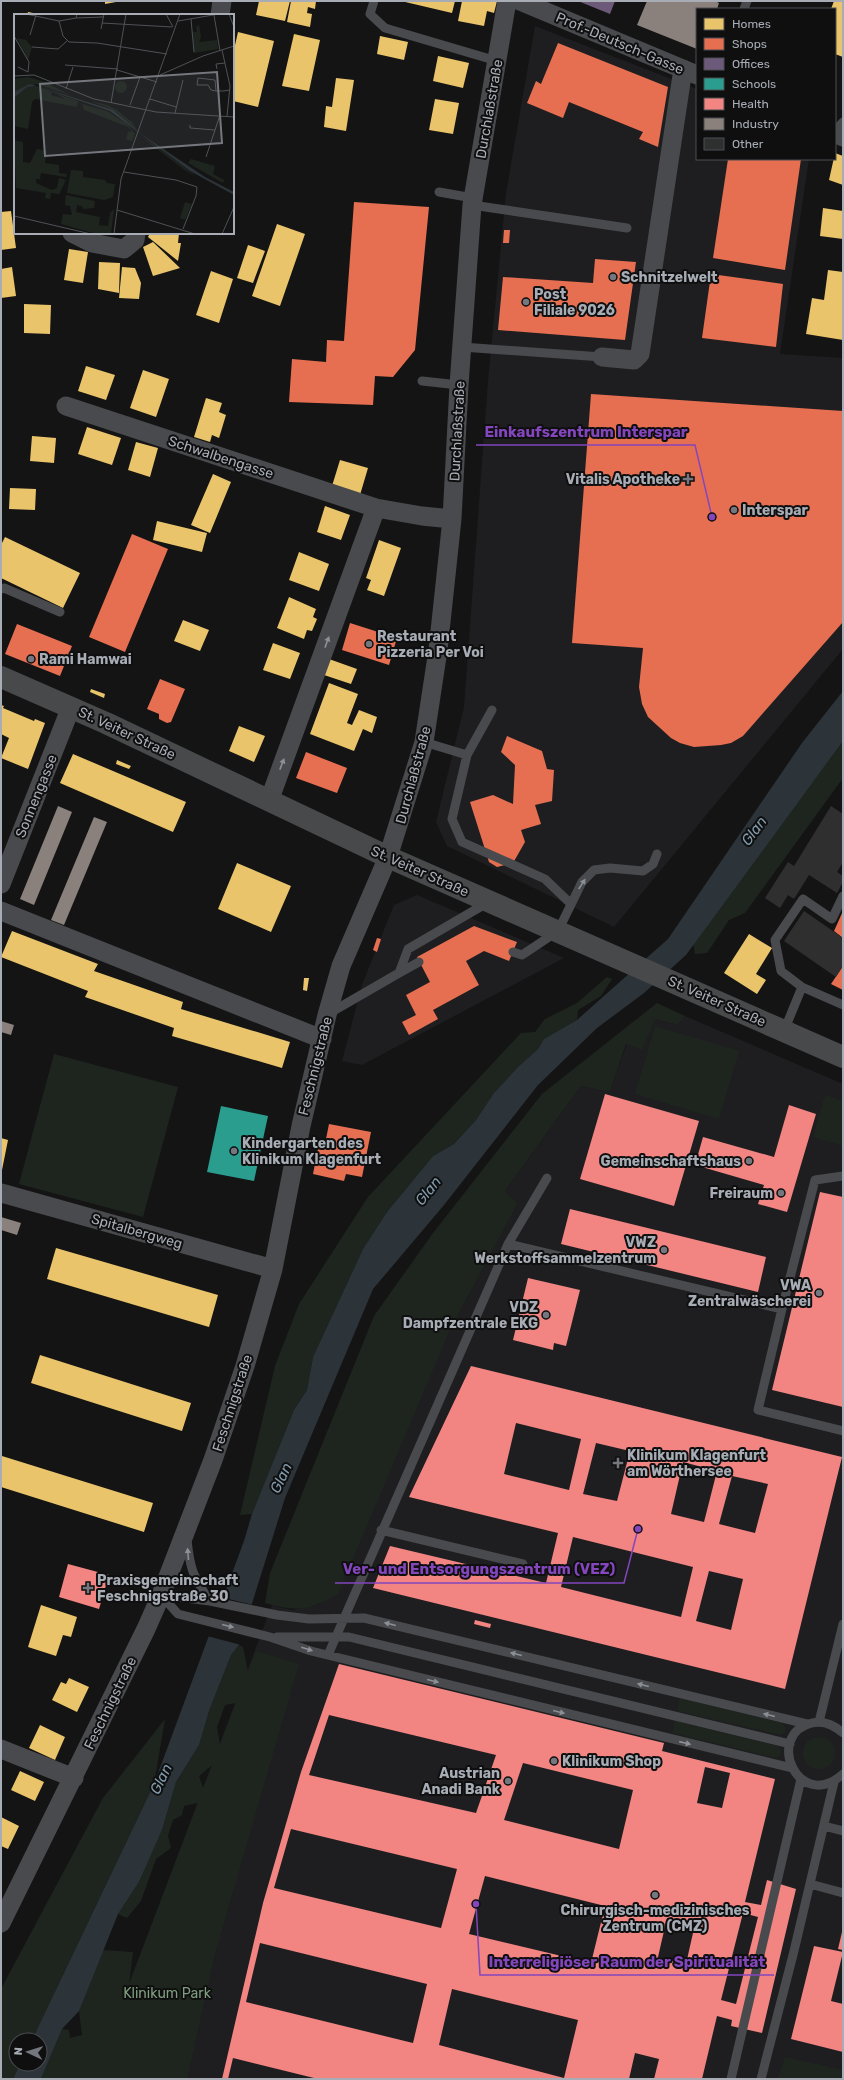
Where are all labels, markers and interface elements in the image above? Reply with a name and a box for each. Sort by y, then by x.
legend [696,8,836,160]
street label: Prof.-Deutsch-Gasse [553,9,687,78]
inset map [14,14,234,234]
text: Homes [732,17,771,31]
text: Shops [732,37,767,51]
text: Offices [732,57,770,71]
street label: Durchlaßstraße [472,58,507,160]
text: Schools [732,77,776,91]
text: Health [732,97,769,111]
text: Industry [732,117,779,131]
text: Other [732,137,764,151]
place label: Schnitzelwelt [621,269,718,286]
marker: Schnitzelwelt [608,272,618,282]
place label: Post Filiale 9026 [534,286,615,319]
marker: Post Filiale 9026 [521,297,531,307]
street label: Durchlaßstraße [446,380,469,482]
callout: Einkaufszentrum Interspar [476,418,695,445]
text: Einkaufszentrum Interspar [484,423,688,441]
street label: Schwalbengasse [166,432,276,483]
place label: Vitalis Apotheke [566,471,680,488]
marker: Vitalis Apotheke [683,474,693,484]
place label: Interspar [742,502,809,519]
marker: Interspar [729,505,739,515]
place label: Restaurant Pizzeria Per Voi [377,628,484,661]
one-way arrow [325,636,331,648]
marker: Restaurant Pizzeria Per Voi [364,639,374,649]
place label: Rami Hamwai [39,651,132,668]
marker: Rami Hamwai [26,654,36,664]
street label: St. Veiter Straße [75,703,178,763]
street label: Durchlaßstraße [392,724,435,826]
street label: Sonnengasse [12,752,61,840]
one-way arrow [280,758,286,770]
water label: Glan [737,813,771,849]
street label: St. Veiter Straße [368,842,472,901]
one-way arrow [578,878,585,890]
street label: St. Veiter Straße [665,972,769,1031]
street label: Feschnigstraße [295,1015,336,1117]
place label: Kindergarten des Klinikum Klagenfurt [242,1135,381,1168]
marker: Kindergarten des Klinikum Klagenfurt [229,1146,239,1156]
place label: Gemeinschaftshaus [601,1153,741,1170]
marker: Gemeinschaftshaus [744,1156,754,1166]
water label: Glan [411,1173,445,1209]
place label: Freiraum [710,1185,773,1202]
marker: Freiraum [776,1188,786,1198]
street label: Spitalbergweg [89,1210,184,1253]
place label: VWZ Werkstoffsammelzentrum [474,1234,656,1267]
marker: VWZ Werkstoffsammelzentrum [659,1245,669,1255]
place label: VWA Zentralwäscherei [688,1277,811,1310]
marker: VWA Zentralwäscherei [814,1288,824,1298]
place label: VDZ Dampfzentrale EKG [403,1299,538,1332]
marker: VDZ Dampfzentrale EKG [541,1310,551,1320]
street label: Feschnigstraße [209,1352,256,1454]
place label: Klinikum Klagenfurt am Wörthersee [627,1447,766,1480]
marker: Klinikum Klagenfurt am Wörthersee [612,1457,624,1469]
water label: Glan [266,1460,296,1496]
one-way arrow [185,1548,192,1560]
callout: Ver- und Entsorgungszentrum (VEZ) [335,1556,624,1583]
text: Ver- und Entsorgungszentrum (VEZ) [343,1560,616,1578]
place label: Praxisgemeinschaft Feschnigstraße 30 [97,1572,239,1605]
marker: Praxisgemeinschaft Feschnigstraße 30 [82,1582,94,1594]
one-way arrow [384,1620,396,1626]
one-way arrow [221,1624,234,1630]
one-way arrow [301,1646,313,1652]
one-way arrow [510,1651,522,1657]
street label: Feschnigstraße [81,1654,140,1752]
one-way arrow [427,1678,439,1684]
one-way arrow [636,1681,649,1687]
one-way arrow [553,1709,565,1715]
one-way arrow [763,1712,775,1718]
one-way arrow [679,1740,691,1746]
place label: Klinikum Shop [562,1753,661,1770]
marker: Klinikum Shop [549,1756,559,1766]
water label: Glan [146,1761,176,1797]
place label: Austrian Anadi Bank [422,1765,501,1798]
marker: Austrian Anadi Bank [503,1776,513,1786]
marker: Chirurgisch-medizinisches Zentrum (CMZ) [650,1890,660,1900]
place label: Chirurgisch-medizinisches Zentrum (CMZ) [560,1902,750,1935]
callout: Interreligiöser Raum der Spiritualität [480,1948,774,1975]
text: Interreligiöser Raum der Spiritualität [489,1953,765,1971]
park label: Klinikum Park [123,1985,212,2002]
north arrow [8,2032,48,2072]
text: N [12,2047,25,2056]

